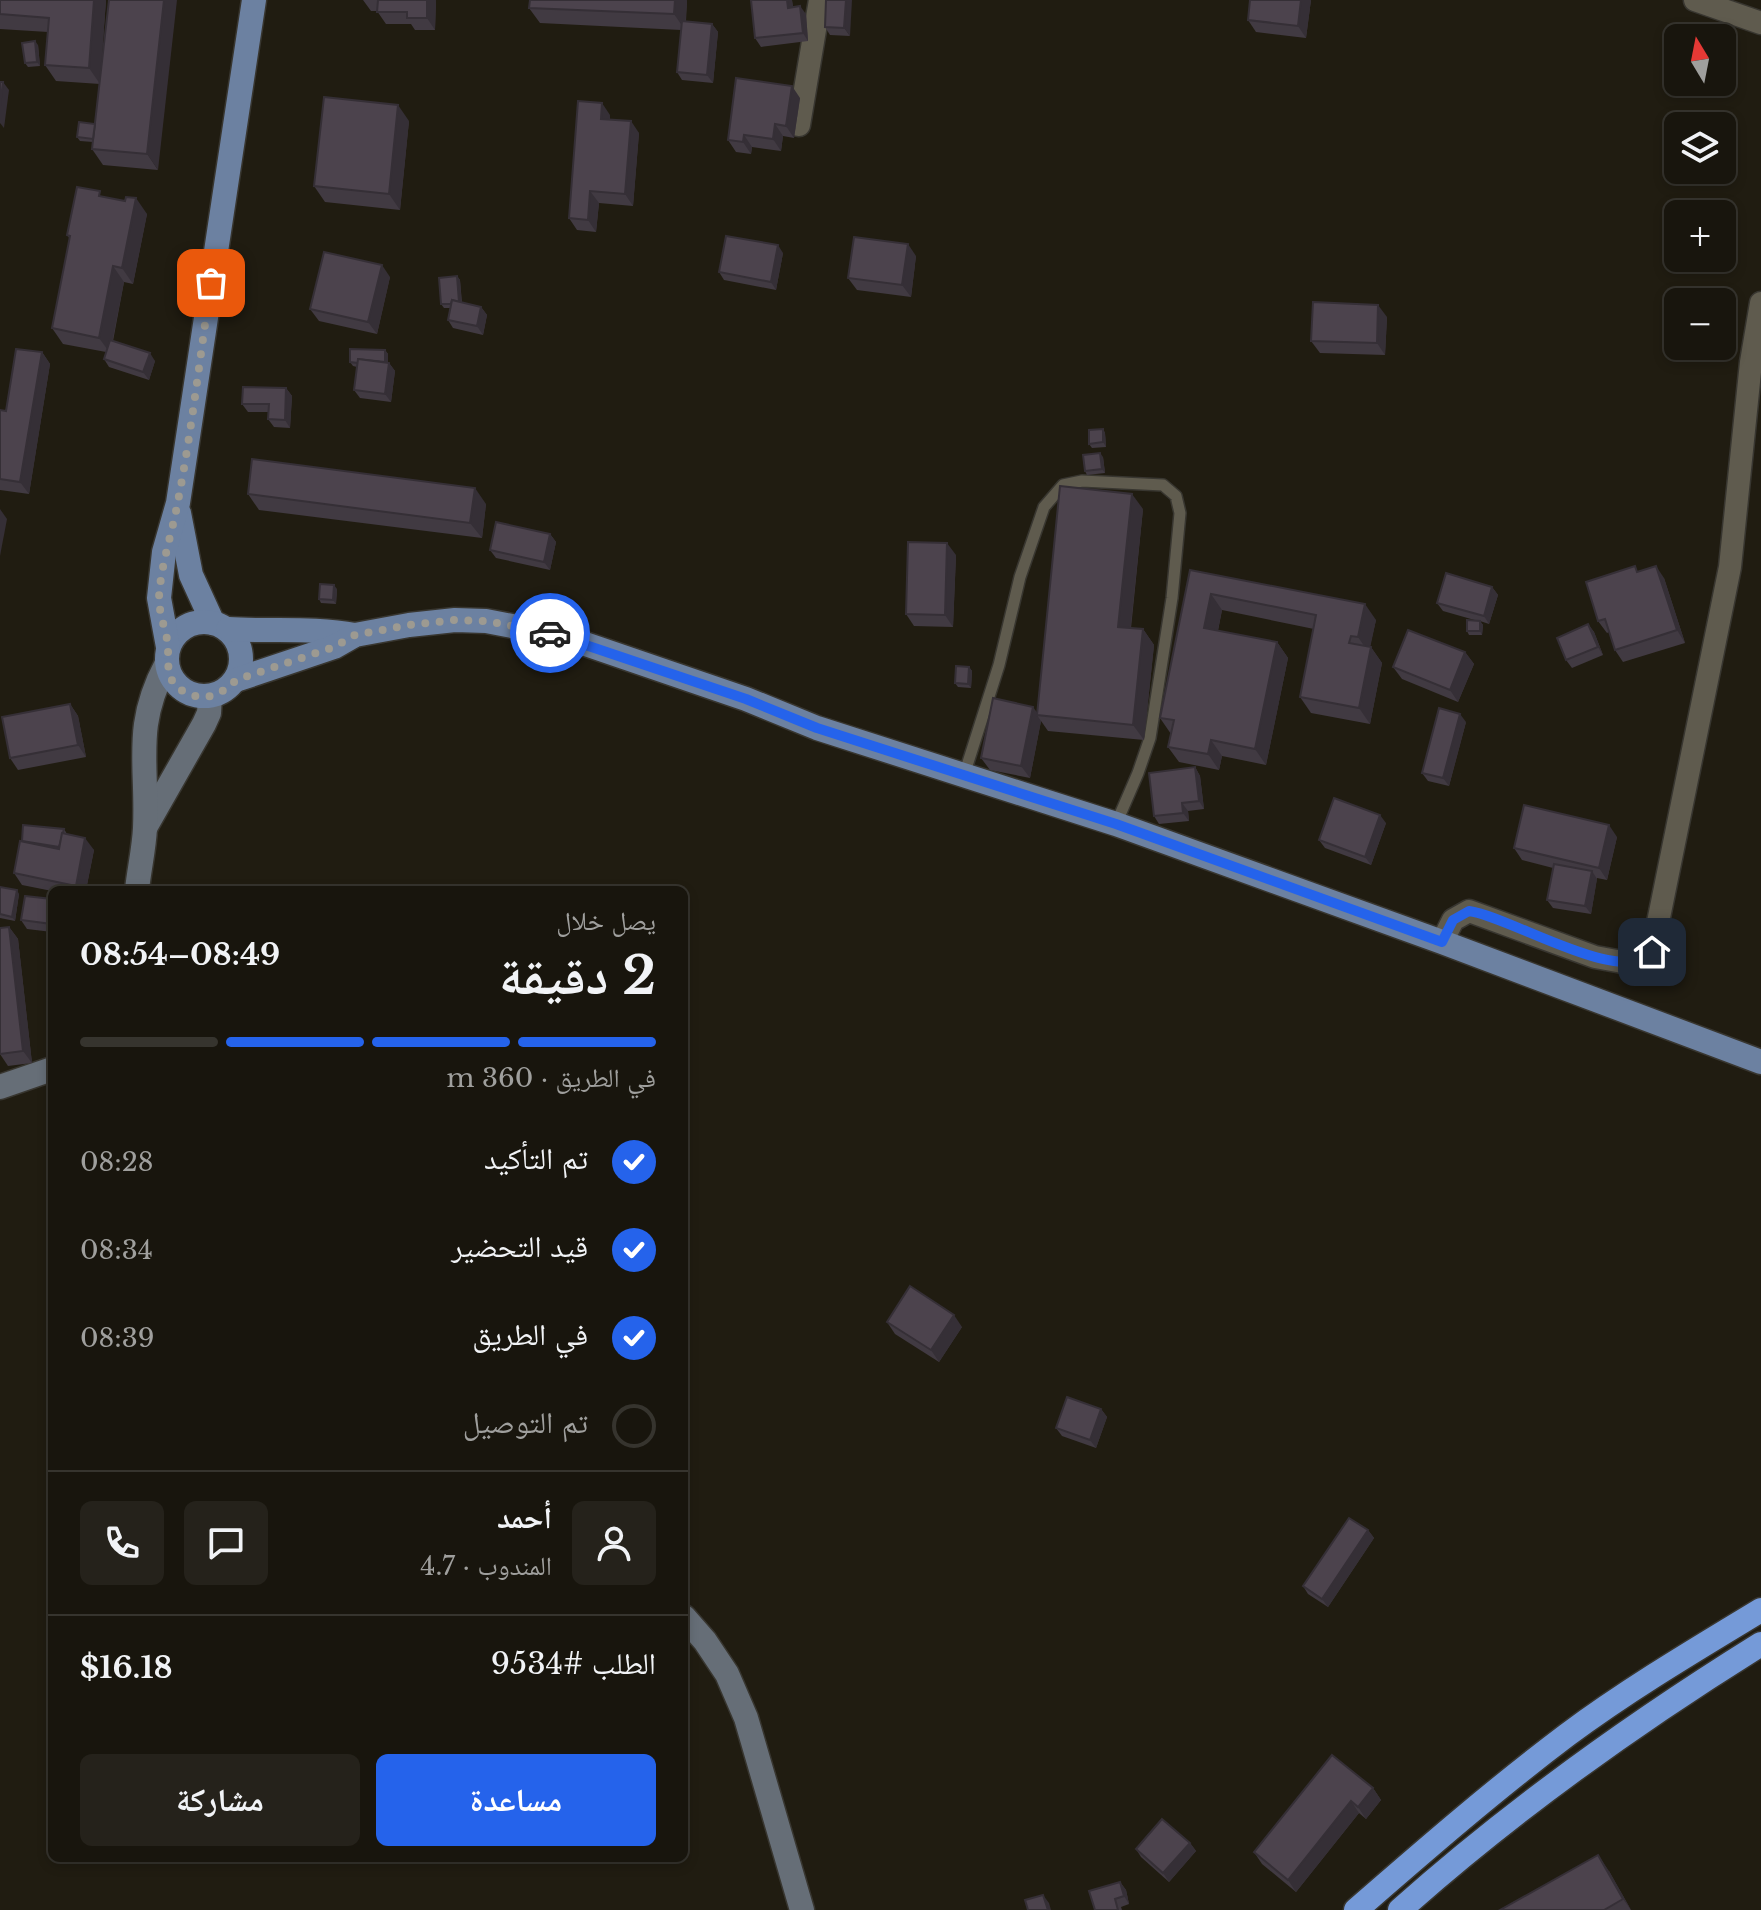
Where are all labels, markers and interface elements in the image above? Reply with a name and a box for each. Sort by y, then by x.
north arrow [1664,24,1736,96]
map controls [1664,24,1736,360]
button: layers [1664,112,1736,184]
button: + [1664,200,1736,272]
pin [177,249,245,317]
icon: bag [189,261,233,305]
button: − [1664,288,1736,360]
courier [510,593,590,673]
icon: car [528,611,572,655]
text: يصل خلال [556,905,656,937]
pin [1618,918,1686,986]
icon: home [1630,930,1674,974]
text: 08:49–08:54 [80,936,280,973]
text: 2 دقيقة [499,944,656,1008]
text: في الطريق · 360 m [447,1062,656,1094]
text: تم التأكيد [484,1140,588,1177]
icon: check [612,1140,656,1184]
text: 08:28 [80,1146,154,1178]
text: قيد التحضير [451,1228,588,1265]
icon: check [612,1228,656,1272]
text: 08:34 [80,1234,153,1266]
text: في الطريق [472,1316,588,1353]
icon: check [612,1316,656,1360]
text: 08:39 [80,1322,154,1354]
text: تم التوصيل [463,1404,588,1441]
text: أحمد [497,1499,552,1536]
button: phone [80,1501,164,1585]
button: chat [184,1501,268,1585]
button: person [572,1501,656,1585]
text: المندوب · 4.7 [420,1550,552,1582]
text: الطلب #9534 [491,1645,656,1682]
text: $16.18 [80,1649,173,1686]
button: مشاركة [80,1754,360,1846]
button: مساعدة [376,1754,656,1846]

